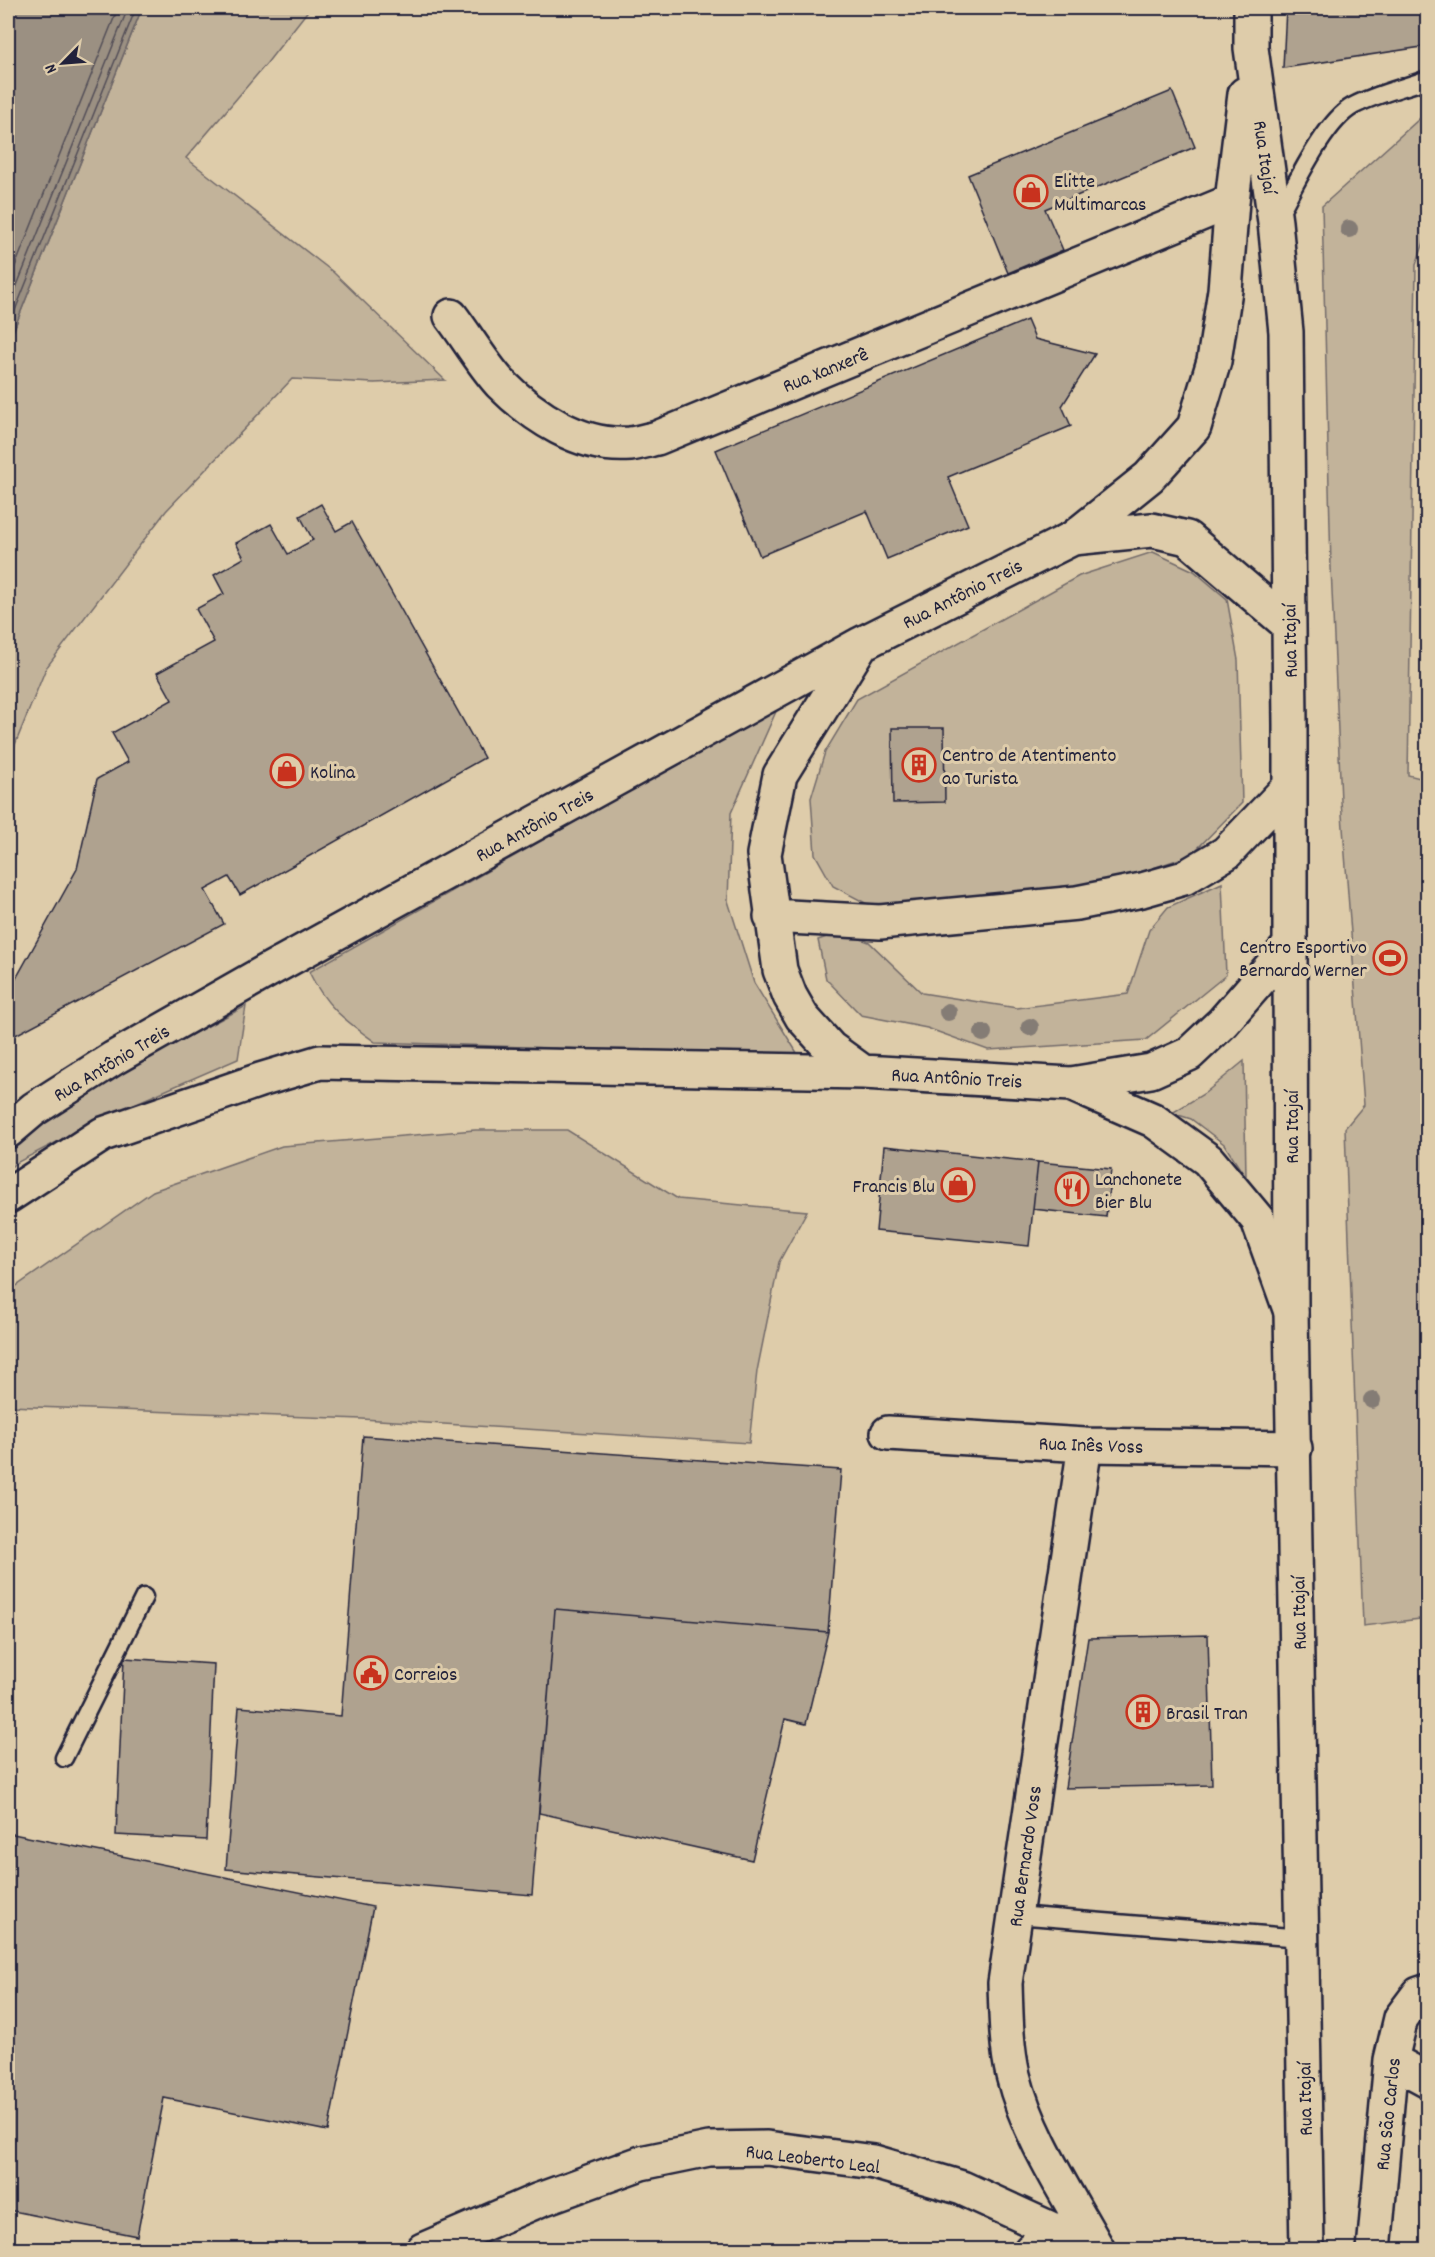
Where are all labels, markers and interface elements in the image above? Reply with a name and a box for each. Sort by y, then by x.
north arrow [33,33,93,93]
text: N [40,60,64,77]
street label: Rua Itajaí [1244,119,1282,197]
place label: Elitte Multimarcas [1054,169,1147,220]
shop icon: Elitte Multimarcas [1013,174,1049,210]
street label: Rua Xanxerê [779,342,873,402]
street label: Rua Antônio Treis [898,553,1028,638]
street label: Rua Itajaí [1277,603,1307,678]
place label: Centro de Atentimento ao Turista [942,743,1116,794]
building icon: Centro de Atentimento ao Turista [901,747,937,783]
shop icon: Kolina [269,753,305,789]
place label: Kolina [310,760,356,788]
street label: Rua Antônio Treis [471,783,600,871]
place label: Centro Esportivo Bernardo Werner [1239,935,1368,986]
sports icon: Centro Esportivo Bernardo Werner [1372,940,1408,976]
street label: Rua Antônio Treis [49,1019,176,1110]
street label: Rua Antônio Treis [890,1063,1023,1097]
street label: Rua Itajaí [1280,1089,1308,1164]
shop icon: Francis Blu [940,1167,976,1203]
place label: Lanchonete Bier Blu [1095,1167,1182,1218]
restaurant icon: Lanchonete Bier Blu [1054,1171,1090,1207]
place label: Francis Blu [852,1174,935,1202]
street label: Rua Inês Voss [1038,1431,1144,1463]
street label: Rua Itajaí [1286,1575,1316,1650]
public building icon: Correios [353,1655,389,1691]
place label: Correios [394,1662,457,1690]
building icon: Brasil Tran [1125,1694,1161,1730]
place label: Brasil Tran [1166,1701,1248,1729]
street label: Rua Bernardo Voss [1003,1784,1051,1929]
street label: Rua São Carlos [1370,2056,1410,2172]
street label: Rua Itajaí [1292,2061,1322,2136]
street label: Rua Leoberto Leal [744,2139,882,2183]

